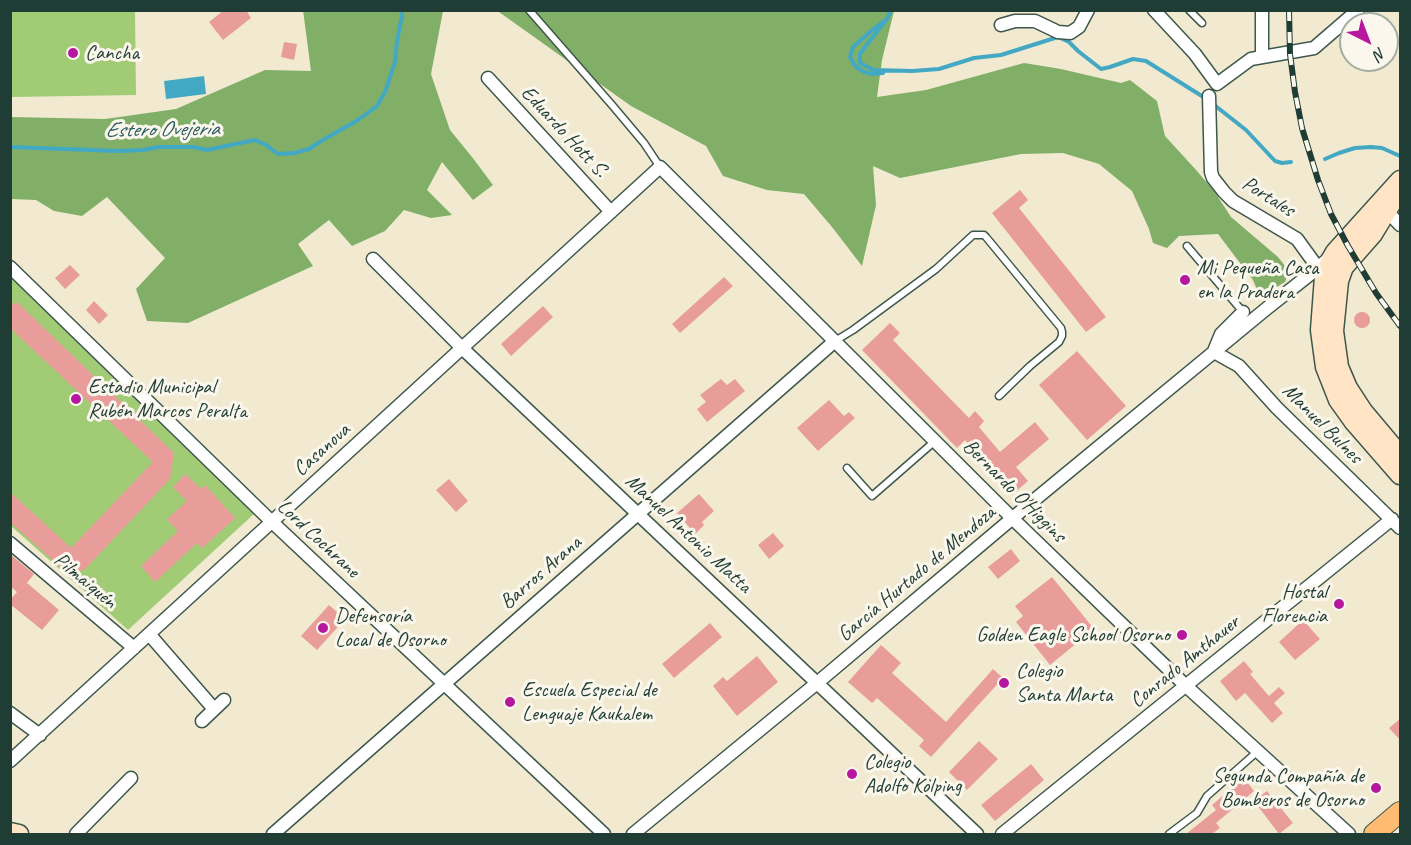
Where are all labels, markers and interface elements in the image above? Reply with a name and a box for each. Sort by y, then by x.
north arrow [1339,12,1399,72]
place label: Cancha [85,40,139,66]
text: N [1369,43,1390,65]
marker: Cancha [66,46,80,60]
street label: Eduardo Hott S. [515,81,613,183]
water label: Estero Ovejeria [105,116,219,144]
street label: Portales [1237,171,1299,223]
place label: Mi Pequeña Casa en la Pradera [1197,255,1318,305]
marker: Mi Pequeña Casa en la Pradera [1178,273,1192,287]
place label: Estadio Municipal Rubén Marcos Peralta [88,374,247,424]
street label: Manuel Bulnes [1277,379,1367,469]
marker: Estadio Municipal Rubén Marcos Peralta [69,392,83,406]
street label: Casanova [288,418,356,482]
street label: Bernardo O'Higgins [957,434,1071,548]
street label: Manuel Antonio Matta [620,469,756,599]
street label: Lord Cochrane [271,494,365,584]
street label: García Hurtado de Mendoza [833,501,1001,647]
street label: Barros Arana [495,531,587,615]
street label: Pilmaiquén [48,547,122,615]
place label: Hostal Florencia [1262,579,1327,629]
marker: Hostal Florencia [1332,597,1346,611]
place label: Defensoría Local de Osorno [335,603,446,653]
street label: Conrado Amthauer [1125,610,1245,714]
marker: Defensoría Local de Osorno [316,621,330,635]
place label: Golden Eagle School Osorno [976,622,1170,648]
marker: Golden Eagle School Osorno [1175,628,1189,642]
place label: Colegio Santa Marta [1016,658,1112,708]
marker: Colegio Santa Marta [997,676,1011,690]
place label: Escuela Especial de Lenguaje Kaukalem [522,677,657,727]
marker: Escuela Especial de Lenguaje Kaukalem [503,695,517,709]
place label: Colegio Adolfo Kolping [864,749,962,799]
place label: Segunda Compañía de Bomberos de Osorno [1213,763,1364,813]
marker: Colegio Adolfo Kolping [845,767,859,781]
marker: Segunda Compañía de Bomberos de Osorno [1369,781,1383,795]

